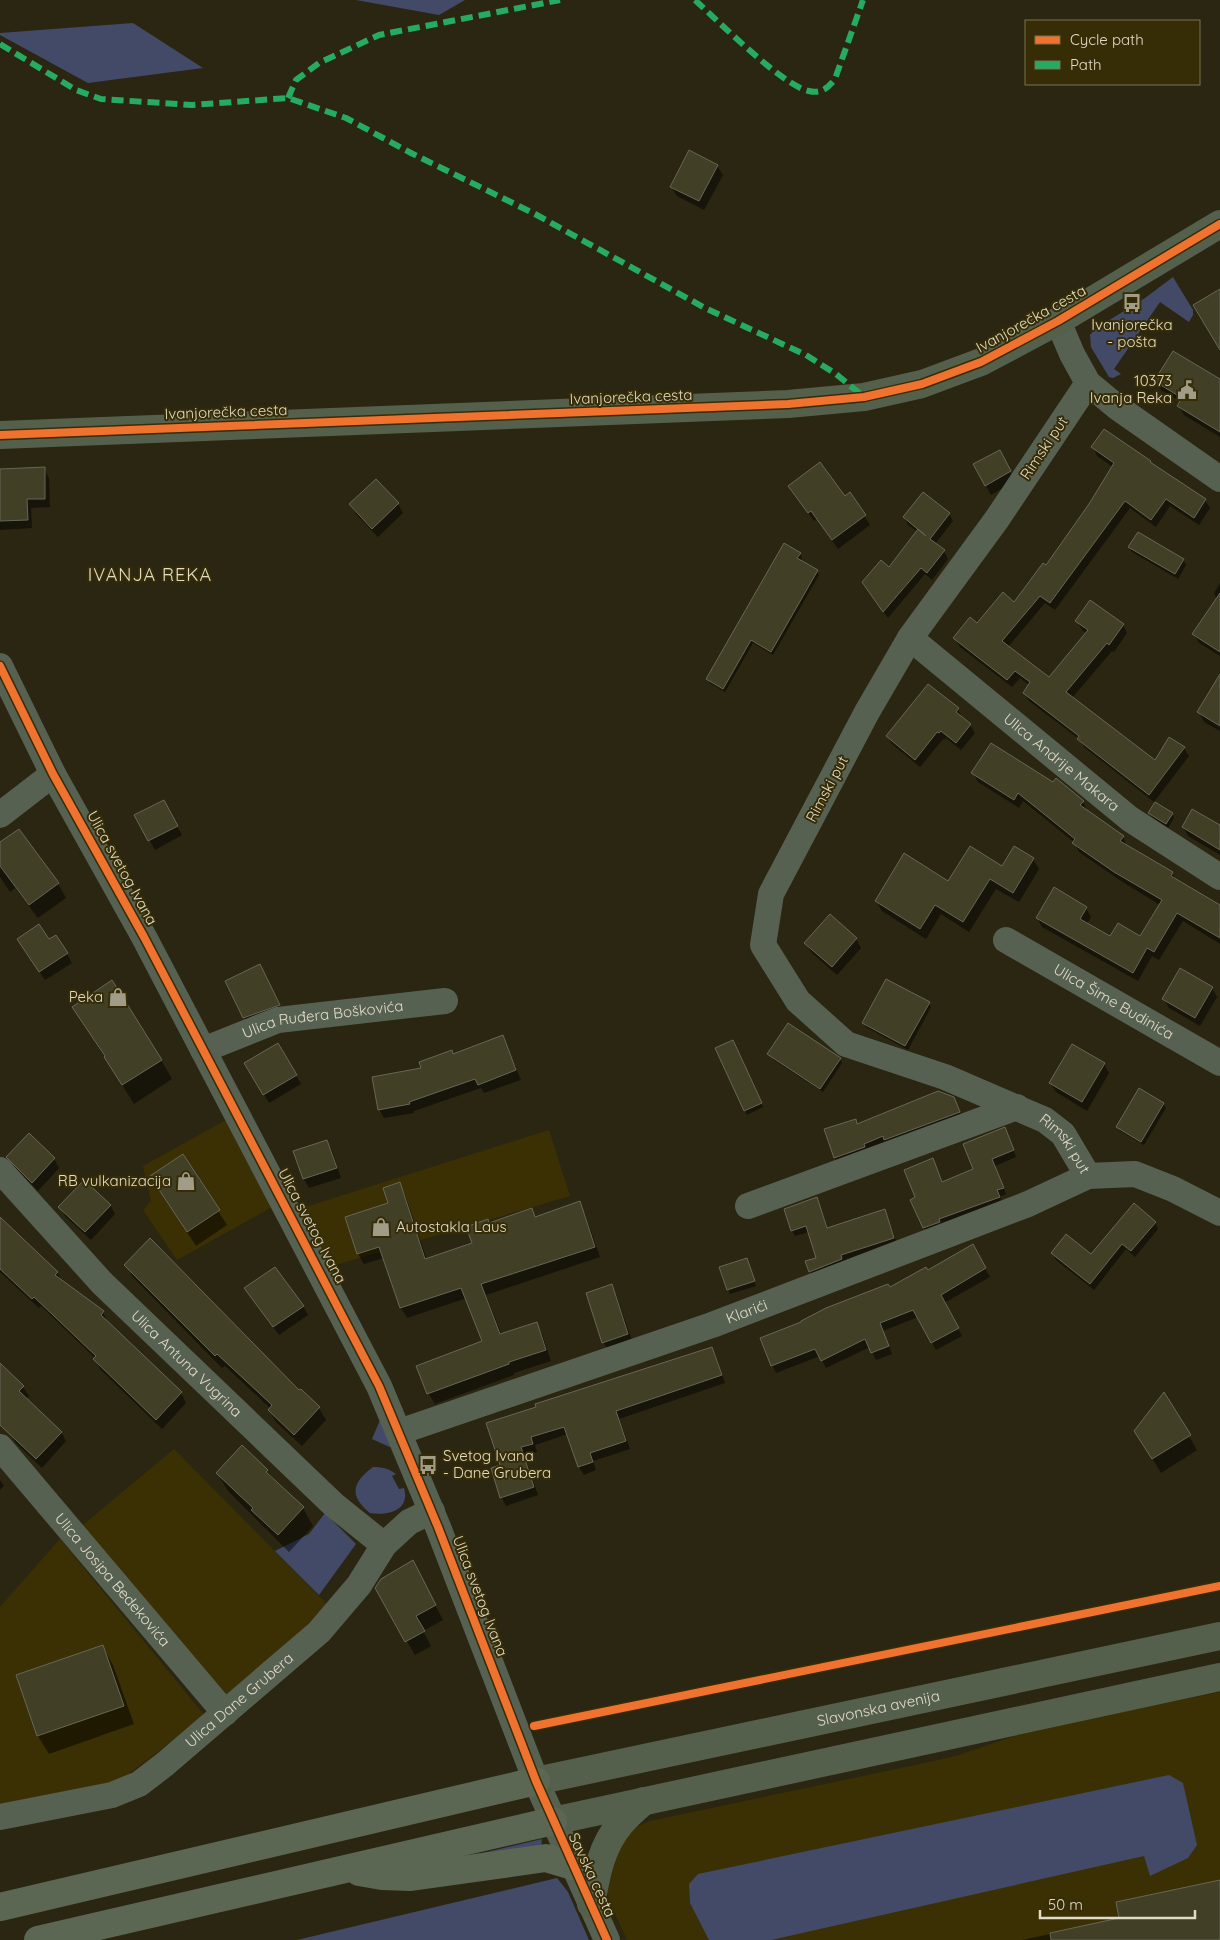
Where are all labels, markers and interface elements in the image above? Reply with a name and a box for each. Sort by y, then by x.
legend [1025,20,1200,85]
text: Cycle path [1070,30,1144,49]
text: Path [1070,55,1102,74]
street label: Ivanjorečka cesta [972,280,1089,357]
bus stop icon: Ivanjorečka - pošta [1121,292,1143,314]
place label: Ivanjorečka - pošta [1091,315,1173,351]
place label: 10373 Ivanja Reka [1090,371,1172,407]
public building icon: 10373 Ivanja Reka [1176,379,1198,401]
street label: Ivanjorečka cesta [569,385,693,408]
street label: Ivanjorečka cesta [164,400,288,423]
street label: Rimski put [1016,413,1072,483]
district label: IVANJA REKA [88,563,212,586]
street label: Ulica Andrije Makara [1000,709,1124,815]
street label: Rimski put [801,753,852,825]
street label: Ulica svetog Ivana [83,807,162,928]
street label: Ulica Šime Budinića [1050,959,1177,1043]
shop icon: Peka [107,986,129,1008]
place label: Peka [69,987,103,1006]
street label: Ulica Ruđera Boškovića [239,996,404,1042]
street label: Rimski put [1036,1109,1094,1177]
street label: Ulica svetog Ivana [274,1165,351,1287]
shop icon: RB vulkanizacija [175,1170,197,1192]
place label: RB vulkanizacija [58,1171,171,1190]
shop icon: Autostakla Laus [370,1216,392,1238]
place label: Autostakla Laus [396,1217,506,1236]
street label: Klarići [723,1295,770,1328]
street label: Ulica Antuna Vugrina [127,1306,246,1421]
place label: Svetog Ivana - Dane Grubera [443,1446,551,1482]
bus stop icon: Svetog Ivana - Dane Grubera [417,1454,439,1476]
street label: Ulica Josipa Bedekovića [51,1509,175,1650]
street label: Ulica svetog Ivana [449,1533,512,1659]
street label: Ulica Dane Grubera [181,1648,297,1752]
street label: Slavonska avenija [815,1686,941,1730]
street label: Savska cesta [565,1830,620,1920]
scale bar [1040,1888,1195,1920]
text: 50 m [1048,1895,1083,1914]

